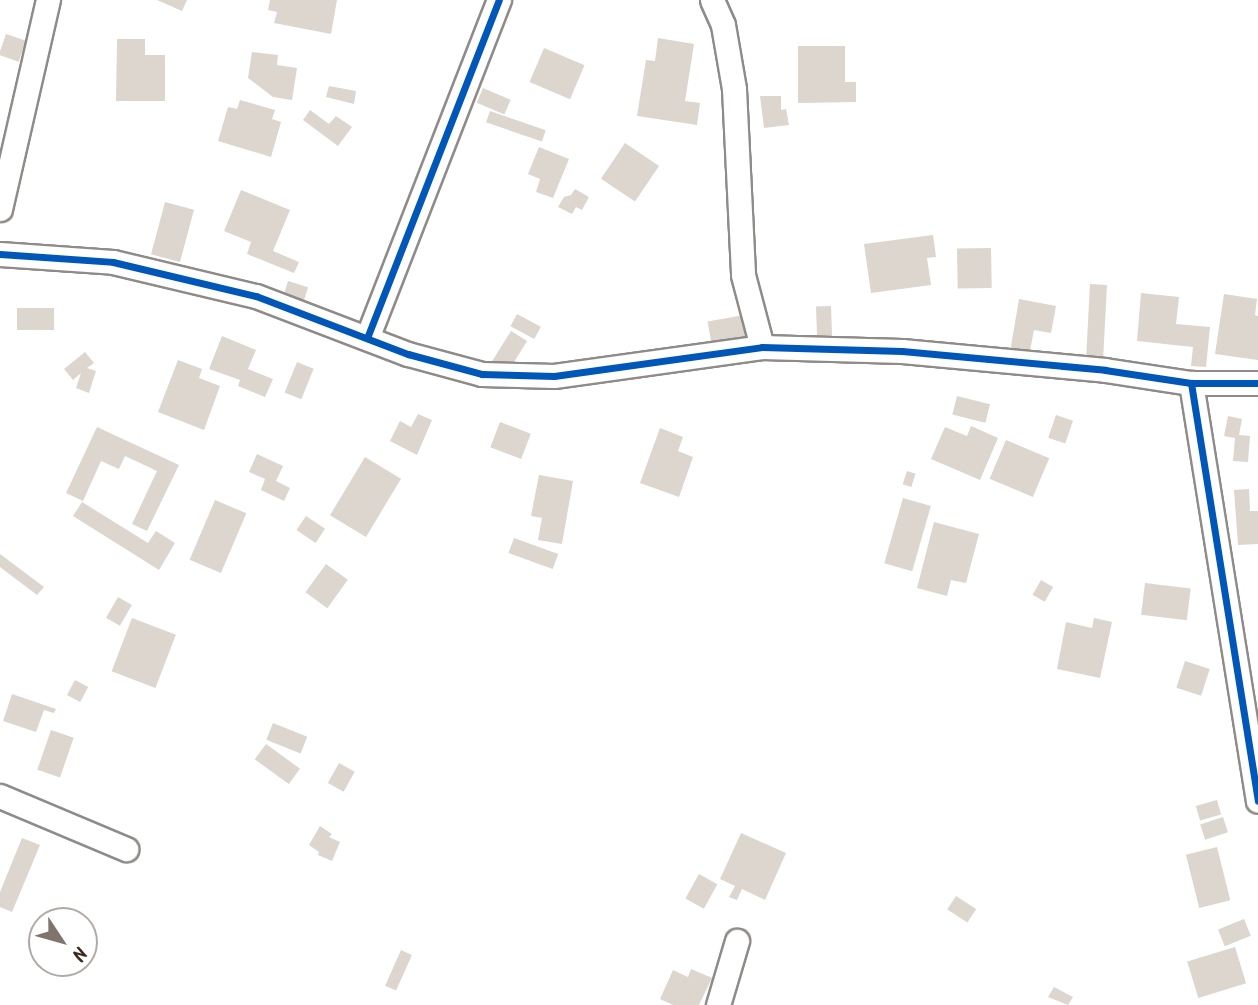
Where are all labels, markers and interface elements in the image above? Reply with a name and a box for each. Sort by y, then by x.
north arrow [28,907,98,977]
text: N [63,939,94,967]

